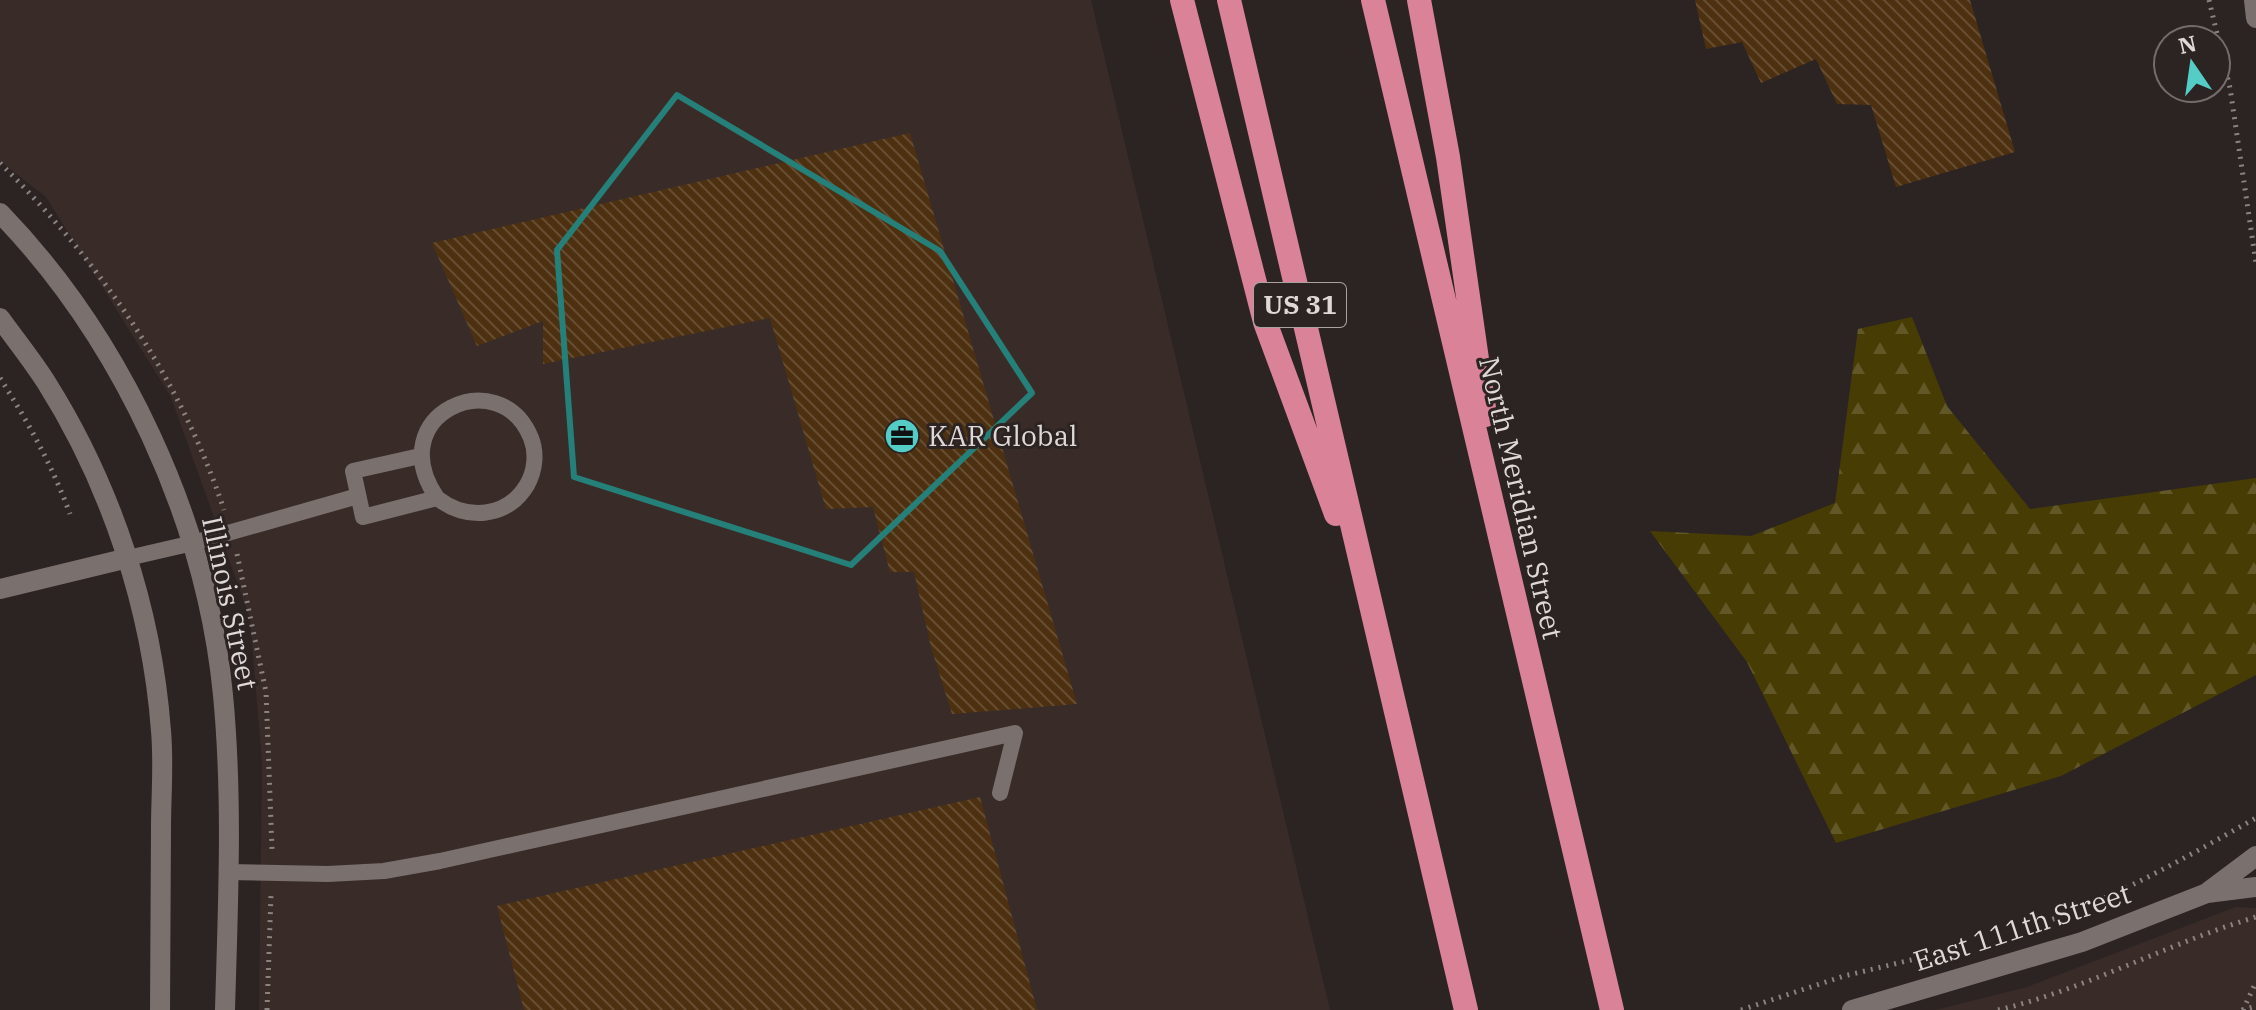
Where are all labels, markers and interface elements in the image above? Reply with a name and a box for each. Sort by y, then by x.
north arrow [2152,24,2232,104]
text: N [2176,28,2199,60]
road number: US 31 [1254,283,1346,327]
street label: North Meridian Street [1471,353,1572,643]
office icon: KAR Global [883,417,921,455]
place label: KAR Global [928,417,1077,454]
street label: Illinois Street [194,513,267,693]
street label: East 111th Street [1909,874,2135,979]

